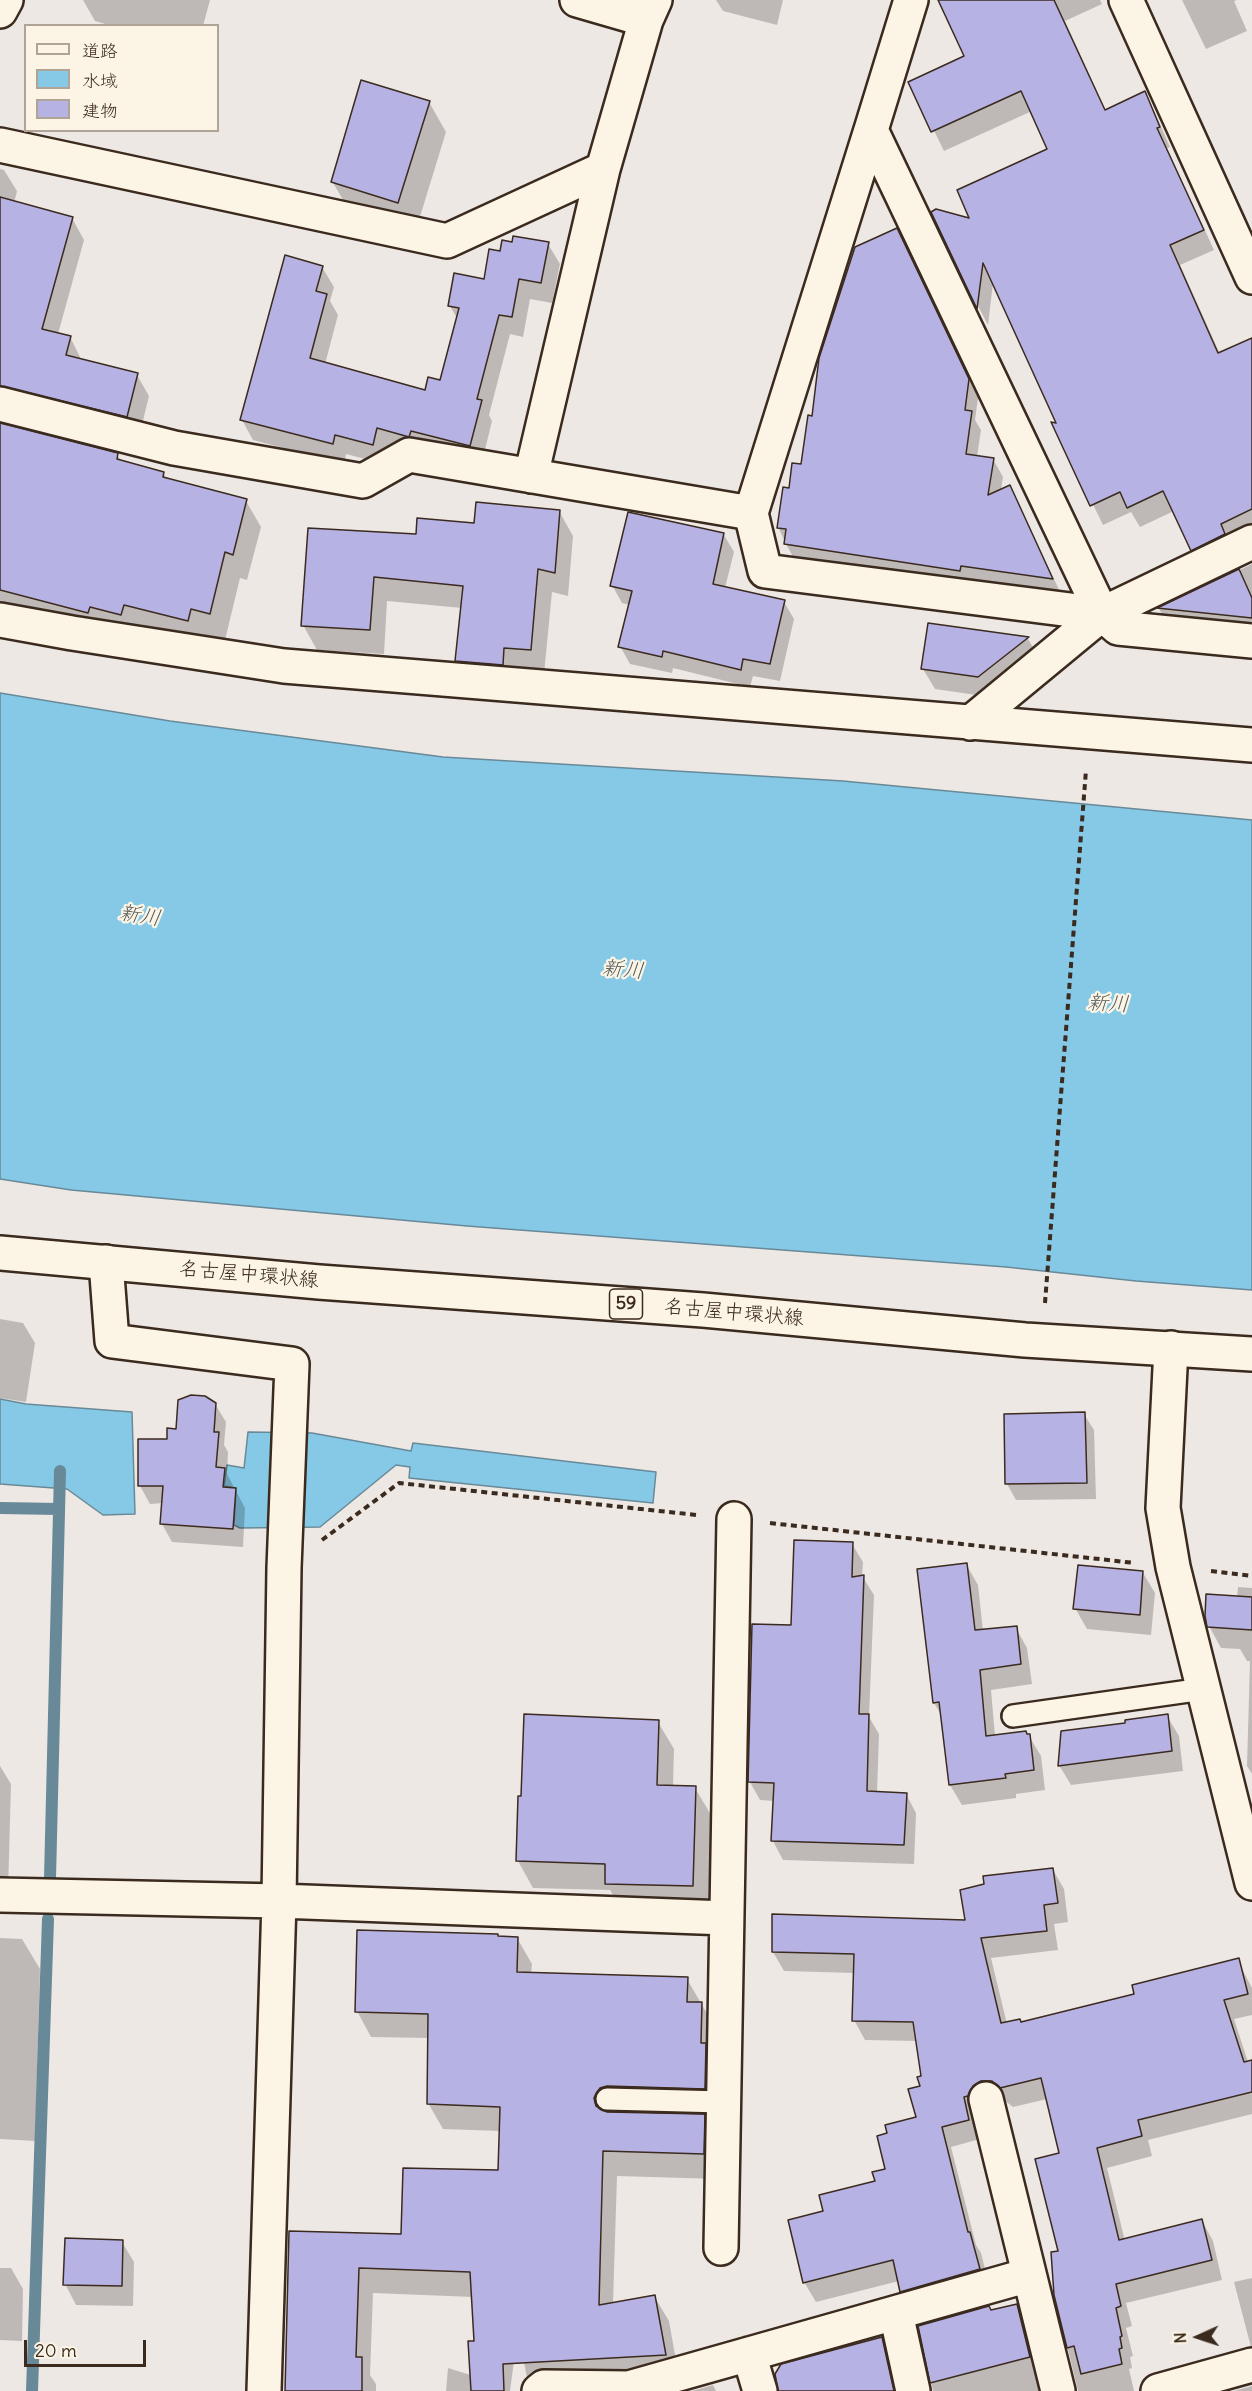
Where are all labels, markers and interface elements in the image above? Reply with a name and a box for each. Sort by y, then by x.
legend [24,24,219,132]
text: 道路 [82,39,118,62]
text: 水域 [82,69,118,92]
text: 建物 [82,99,118,122]
water label: 新川 [117,900,163,932]
water label: 新川 [601,956,645,984]
water label: 新川 [1086,990,1130,1018]
street label: 名古屋中環状線 [178,1257,320,1293]
road number: 59 [610,1289,642,1319]
street label: 名古屋中環状線 [663,1295,805,1331]
north arrow [1168,2307,1228,2367]
scale bar [27,2328,148,2366]
text: N [1170,2332,1190,2344]
text: 20 m [35,2339,77,2362]

